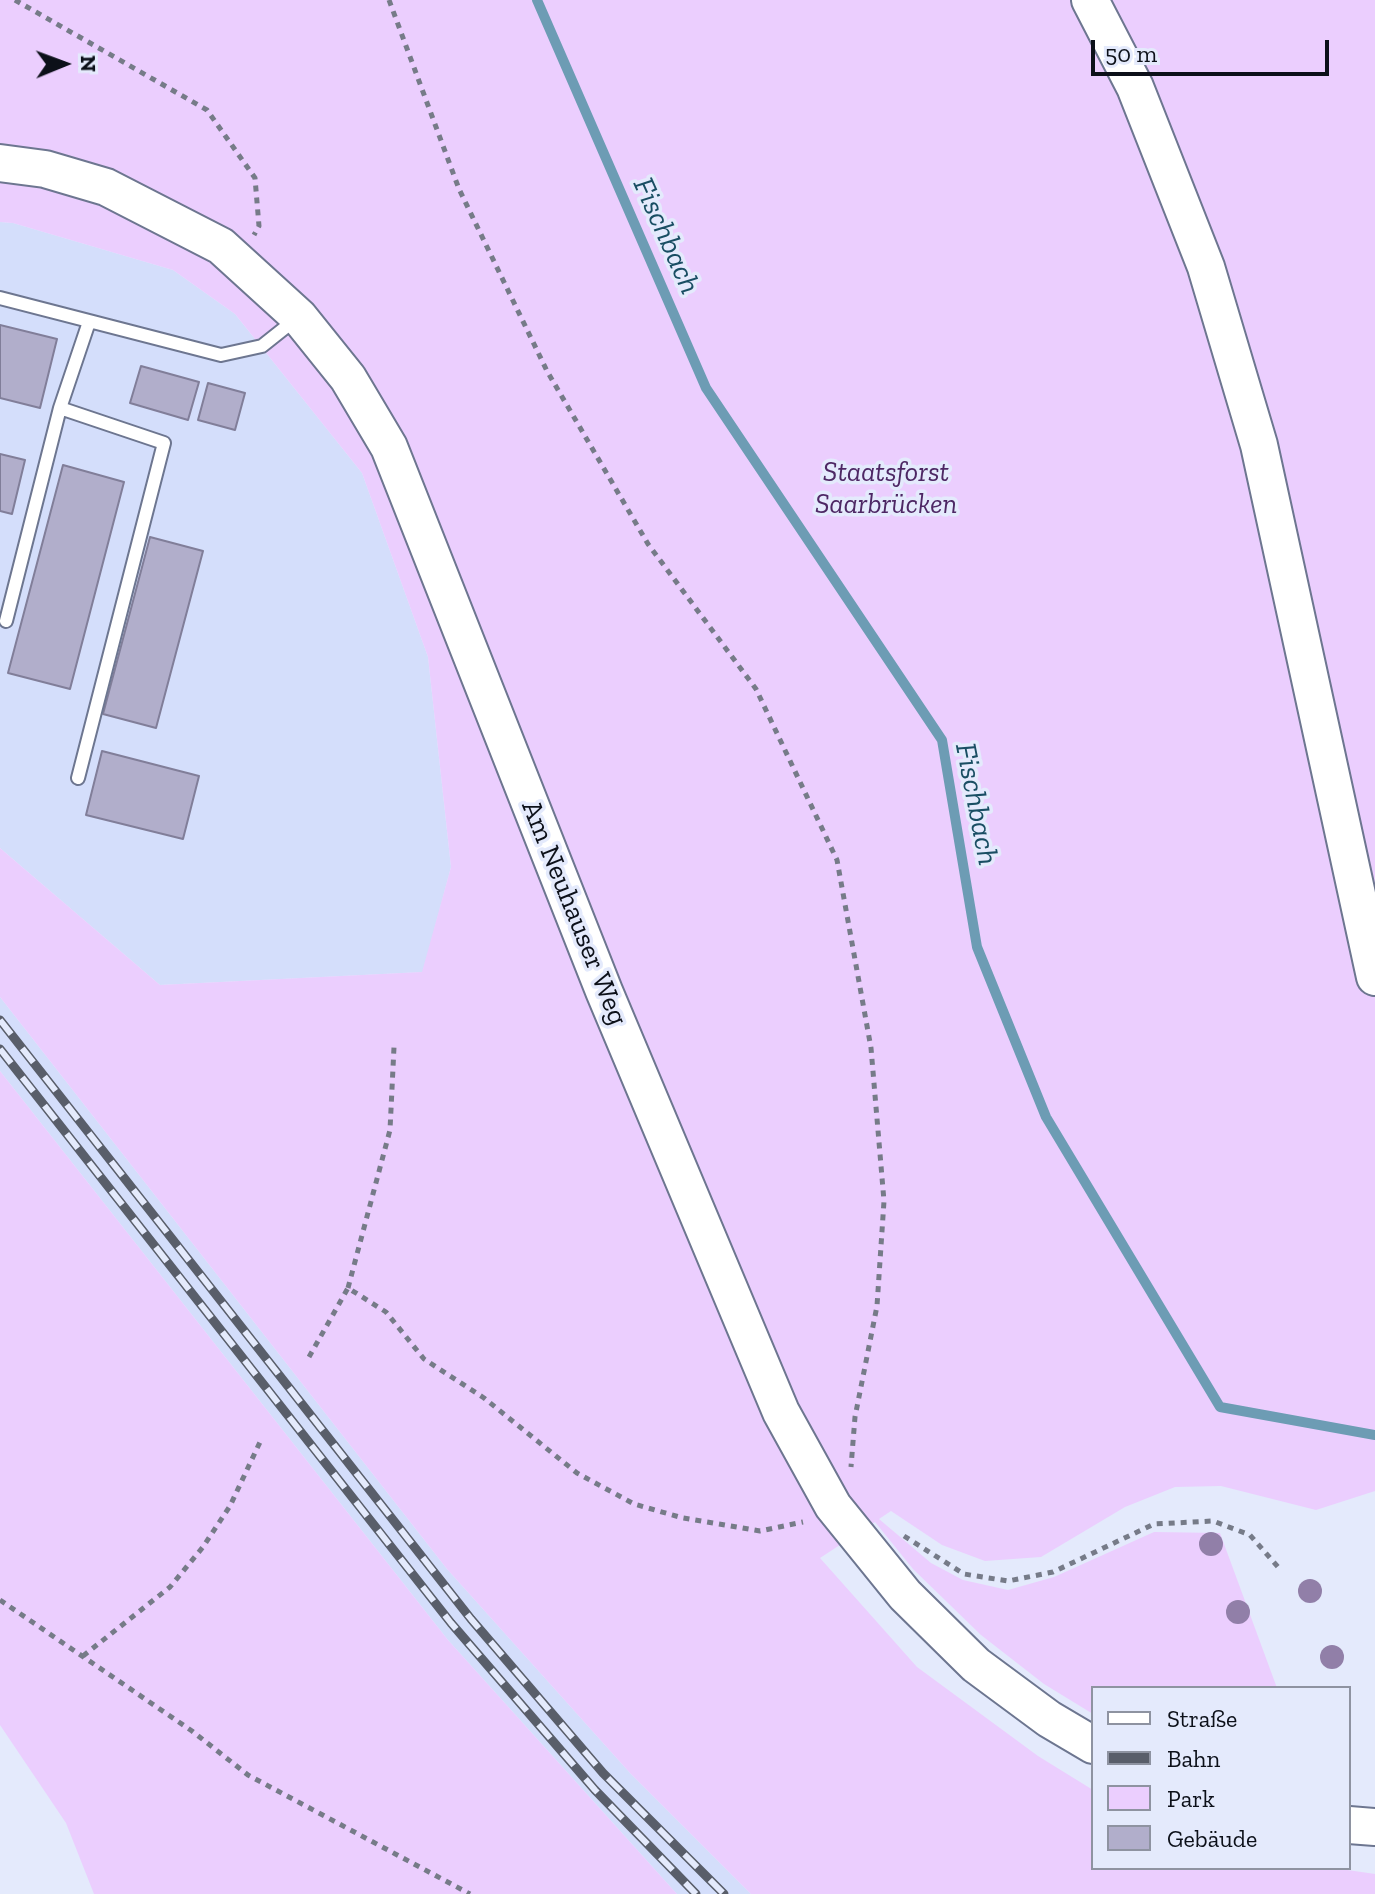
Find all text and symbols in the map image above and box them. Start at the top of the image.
north arrow [24,24,104,104]
scale bar [1095,24,1333,74]
text: 50 m [1105,39,1157,68]
text: N [75,55,102,72]
water label: Fischbach [624,172,708,300]
park label: Staatsforst Saarbrücken [815,456,957,522]
water label: Fischbach [947,740,1005,868]
street label: Am Neuhauser Weg [514,796,634,1030]
legend [1091,1686,1351,1870]
text: Straße [1167,1704,1237,1733]
text: Bahn [1167,1744,1220,1773]
text: Park [1167,1784,1215,1813]
text: Gebäude [1167,1824,1257,1853]

